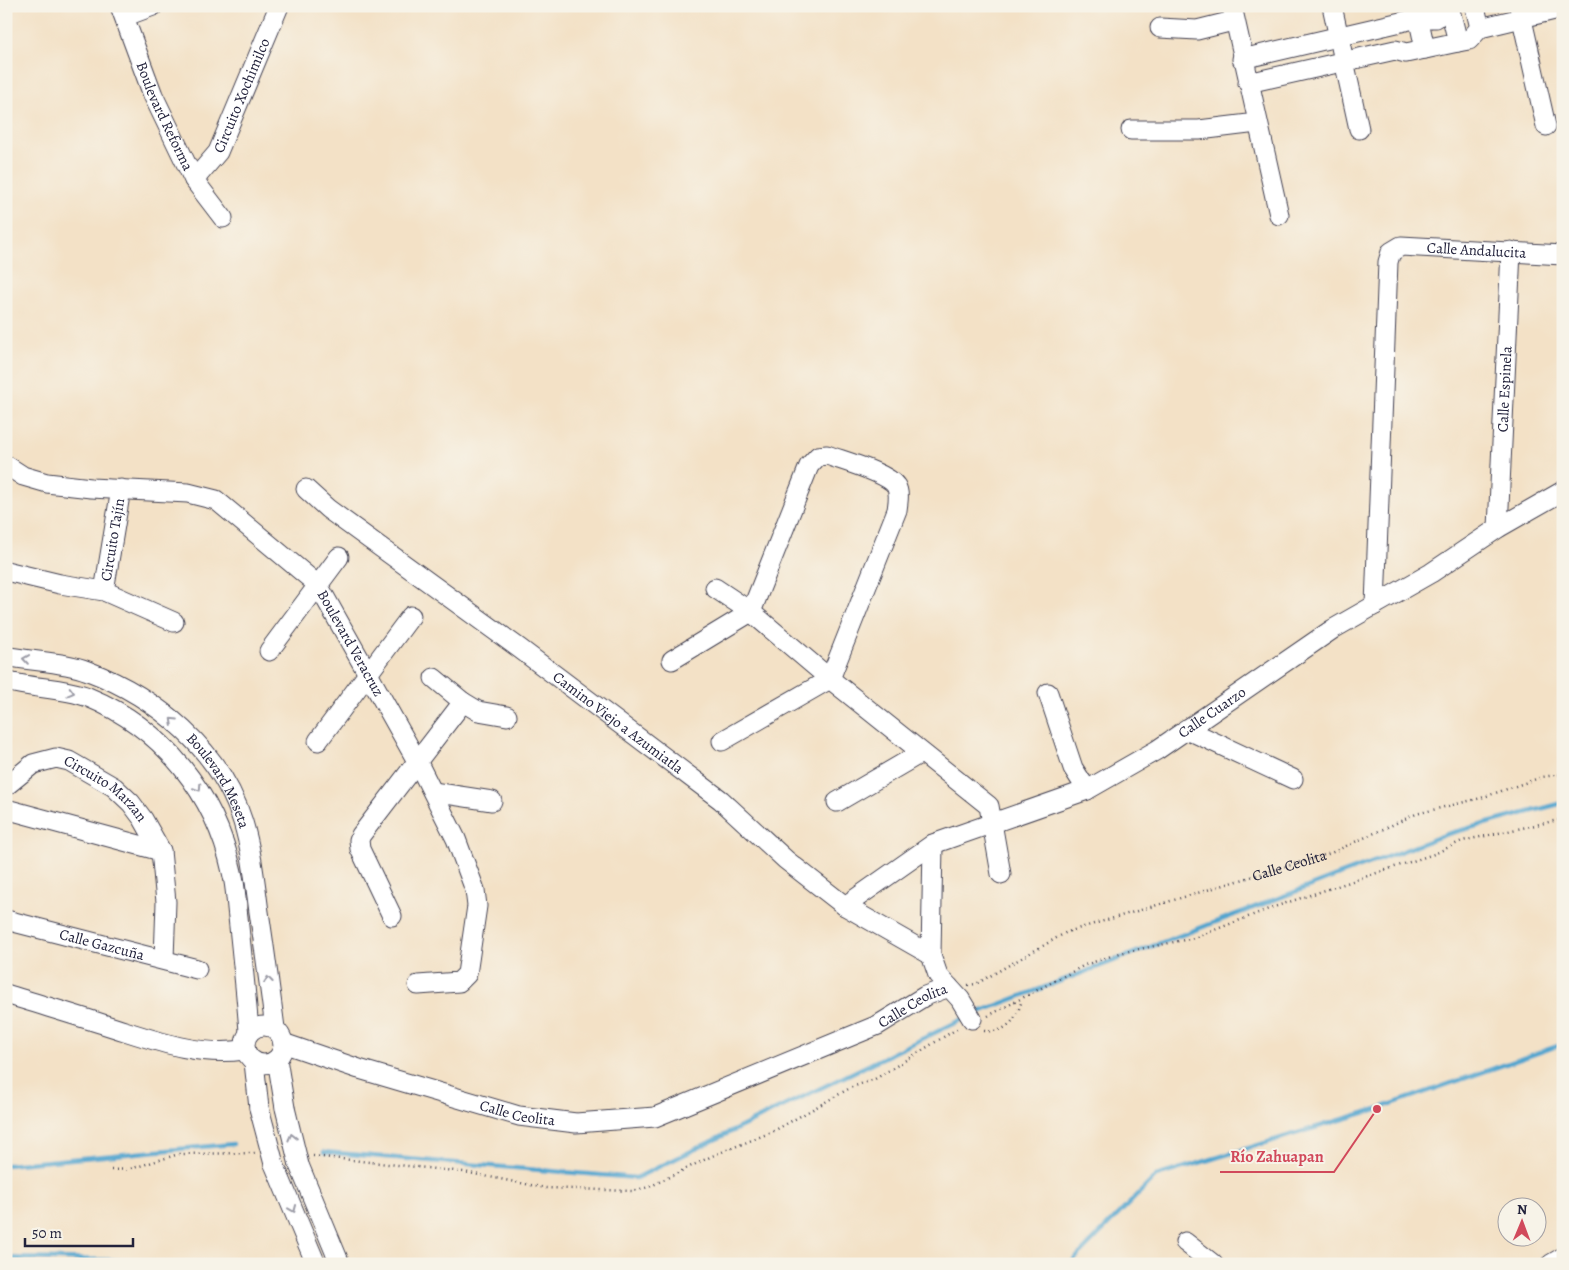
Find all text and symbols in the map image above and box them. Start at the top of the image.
street label: Circuito Xochimilco [209,35,274,156]
street label: Boulevard Reforma [132,59,198,174]
street label: Calle Andalucita [1426,237,1527,263]
street label: Calle Espinela [1493,346,1517,433]
street label: Circuito Tajín [96,497,129,583]
street label: Boulevard Veracruz [313,586,389,700]
one-way arrow [21,654,29,665]
street label: Camino Viejo a Azumiatla [549,667,688,778]
street label: Calle Cuarzo [1174,682,1250,743]
one-way arrow [67,687,75,697]
one-way arrow [169,718,178,727]
street label: Boulevard Meseta [182,729,254,831]
street label: Circuito Marzan [60,750,152,826]
one-way arrow [192,782,201,792]
street label: Calle Ceolita [1250,845,1329,886]
street label: Calle Gazcuña [57,924,147,965]
one-way arrow [264,976,274,984]
street label: Calle Ceolita [874,979,950,1033]
street label: Calle Ceolita [477,1095,556,1130]
one-way arrow [287,1132,298,1141]
callout: Río Zahuapan [1220,1141,1334,1172]
text: Río Zahuapan [1230,1146,1324,1168]
north arrow [1496,1198,1546,1248]
text: N [1517,1200,1527,1219]
one-way arrow [286,1204,297,1213]
scale bar [25,1215,132,1247]
text: 50 m [32,1223,62,1243]

